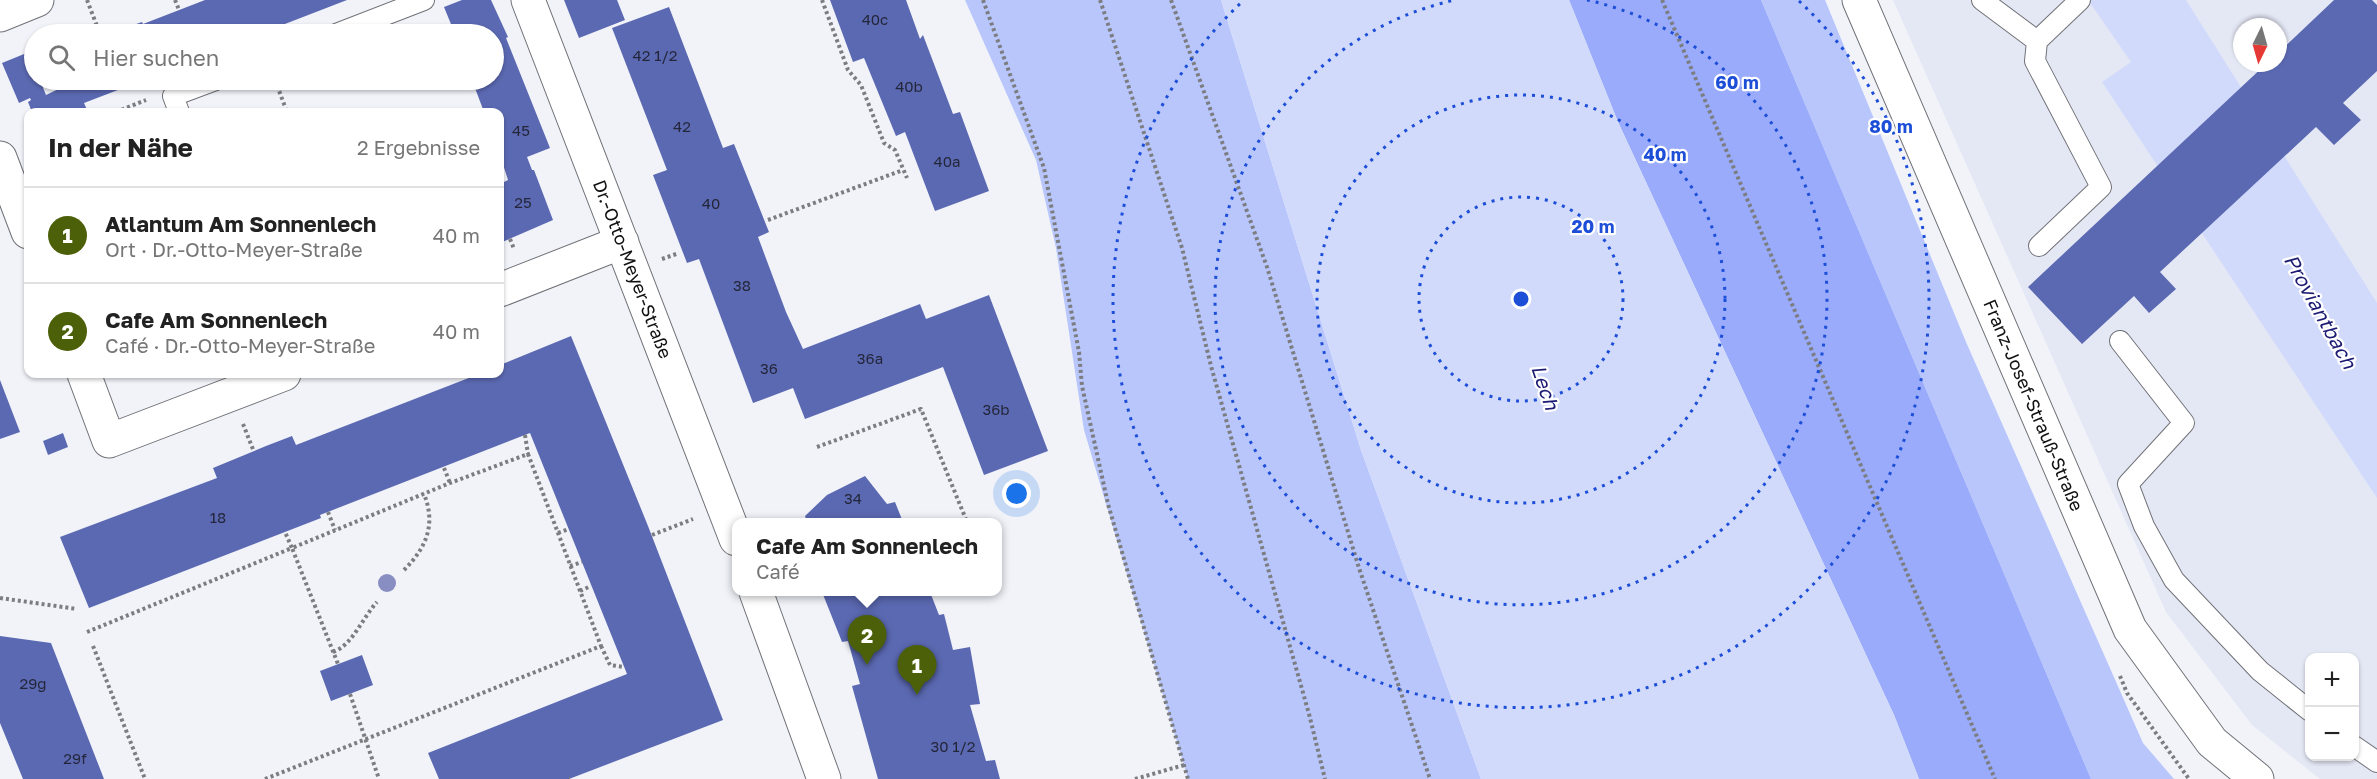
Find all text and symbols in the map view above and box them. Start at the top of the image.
house number: 40c [862,10,888,28]
north arrow [2233,18,2287,72]
search box [24,24,504,90]
icon: search [45,41,78,74]
text: Hier suchen [93,44,219,71]
house number: 42 1/2 [633,46,677,64]
text: 60 m [1715,71,1759,93]
house number: 40b [895,77,923,95]
text: 80 m [1869,115,1913,137]
house number: 42 [673,117,691,135]
house number: 45 [512,121,530,139]
text: In der Nähe [48,132,193,163]
text: 2 Ergebnisse [357,135,480,159]
text: 40 m [1643,143,1687,165]
house number: 40a [934,152,960,170]
street label: Dr.-Otto-Meyer-Straße [589,177,677,361]
house number: 25 [514,193,532,211]
house number: 40 [702,194,720,212]
text: Atlantum Am Sonnenlech [105,210,376,237]
text: 20 m [1572,215,1614,237]
text: 1 [62,223,73,247]
text: 40 m [433,223,480,247]
text: Ort · Dr.-Otto-Meyer-Straße [105,237,363,261]
water label: Proviantbach [2280,250,2363,373]
house number: 38 [733,276,751,294]
centre of rings [1511,289,1531,309]
street label: Franz-Josef-Strauß-Straße [1979,296,2089,514]
text: Cafe Am Sonnenlech [105,306,327,333]
text: 2 [61,319,74,343]
text: 40 m [433,319,480,343]
text: Café · Dr.-Otto-Meyer-Straße [105,333,375,357]
house number: 36a [857,349,883,367]
house number: 36 [760,359,778,377]
water label: Lech [1527,361,1565,413]
house number: 36b [982,400,1010,418]
your location [1002,479,1031,508]
house number: 34 [844,489,862,507]
house number: 18 [210,508,226,526]
popup [732,518,1002,596]
text: Cafe Am Sonnenlech [756,532,978,559]
text: Café [756,559,800,583]
pin: 2 [848,616,886,665]
pin: 1 [898,646,936,695]
map controls [2305,653,2359,761]
button: + [2305,653,2359,707]
house number: 29g [19,674,47,692]
button: − [2305,707,2359,761]
house number: 30 1/2 [930,737,976,755]
house number: 29f [63,749,87,767]

